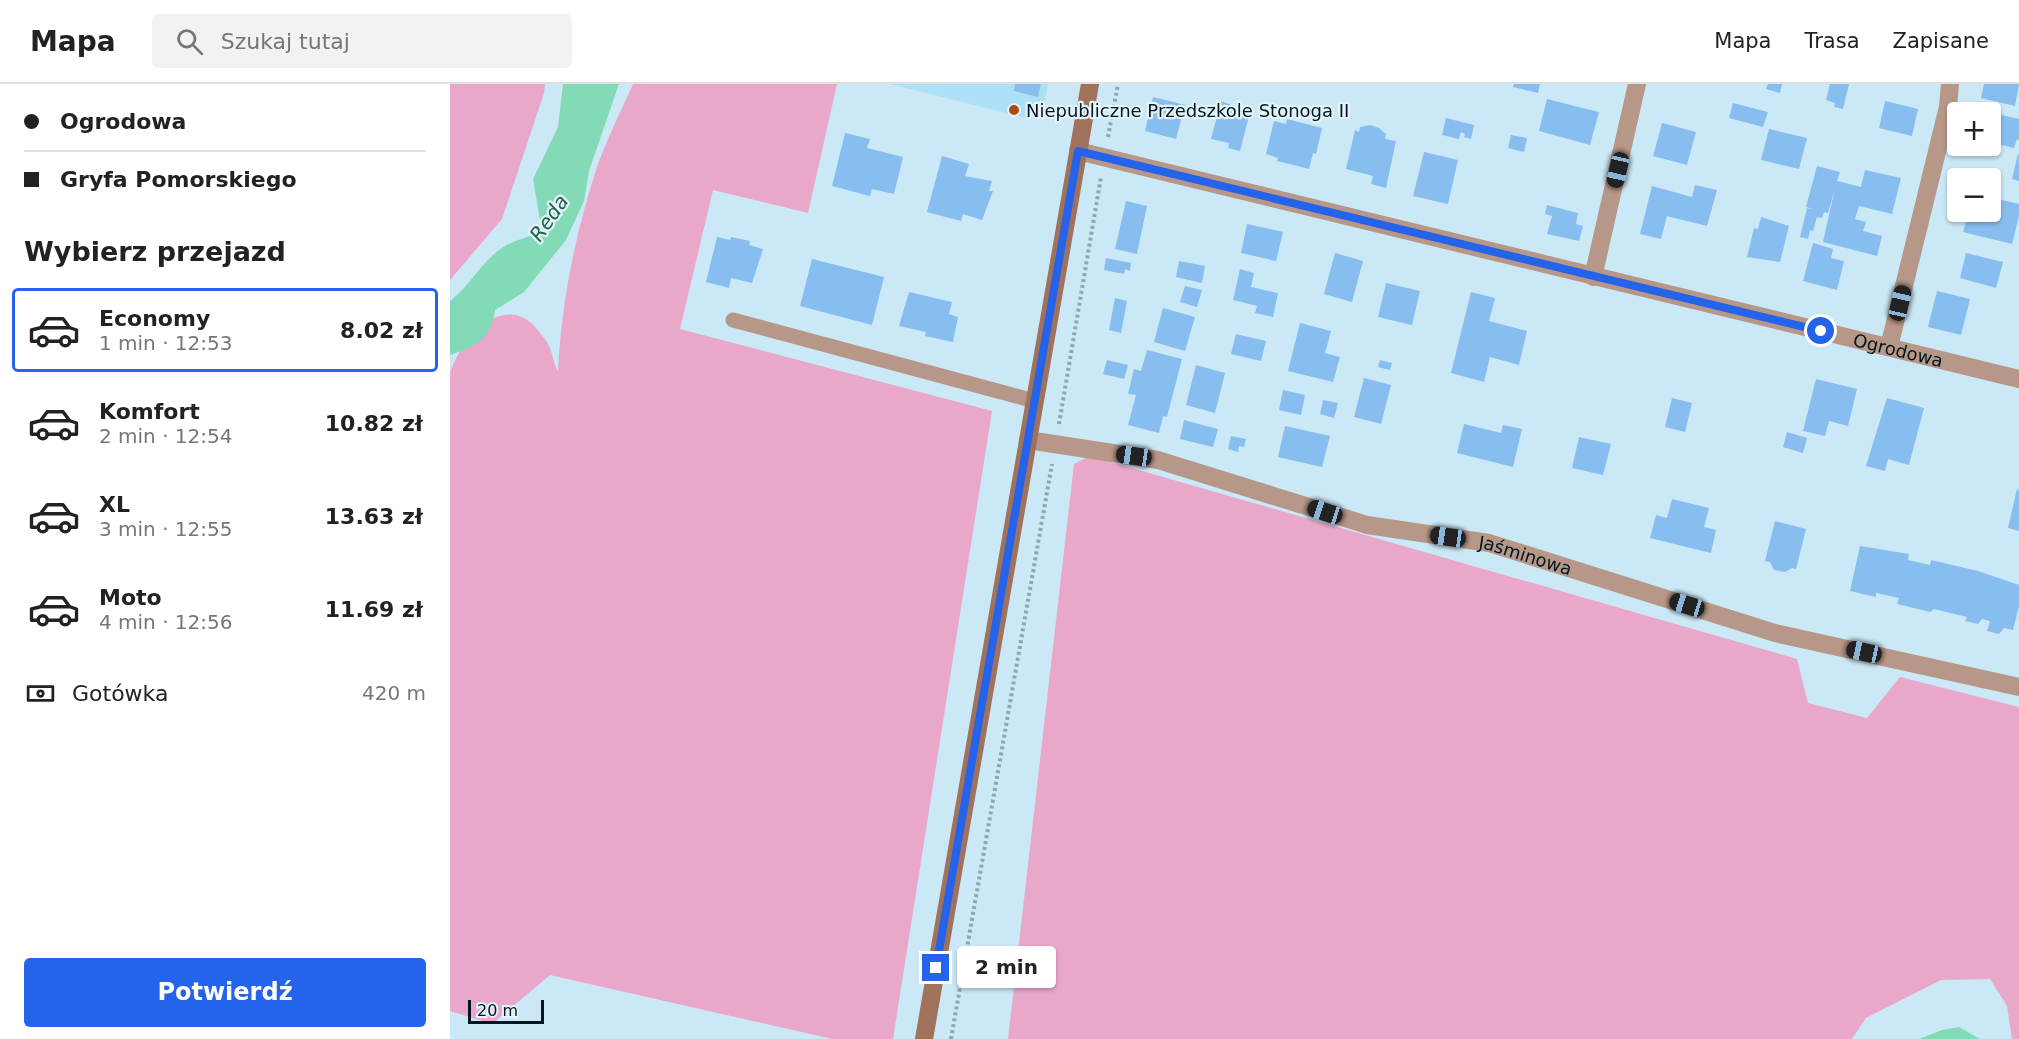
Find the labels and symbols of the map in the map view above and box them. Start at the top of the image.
place label: Niepubliczne Przedszkole Stonoga II [1026,100,1349,121]
marker: Niepubliczne Przedszkole Stonoga II [1007,103,1021,117]
car [1605,150,1631,190]
water label: Reda [524,190,574,246]
car [1887,283,1913,323]
route start [1807,317,1834,344]
street label: Ogrodowa [1851,329,1945,371]
car [1115,445,1153,467]
car [1305,498,1345,526]
car [1429,526,1467,548]
street label: Jaśminowa [1477,531,1575,579]
car [1667,591,1707,619]
car [1845,639,1883,665]
callout: 2 min [957,947,1056,989]
route end [922,954,949,981]
scale bar [468,997,544,1024]

